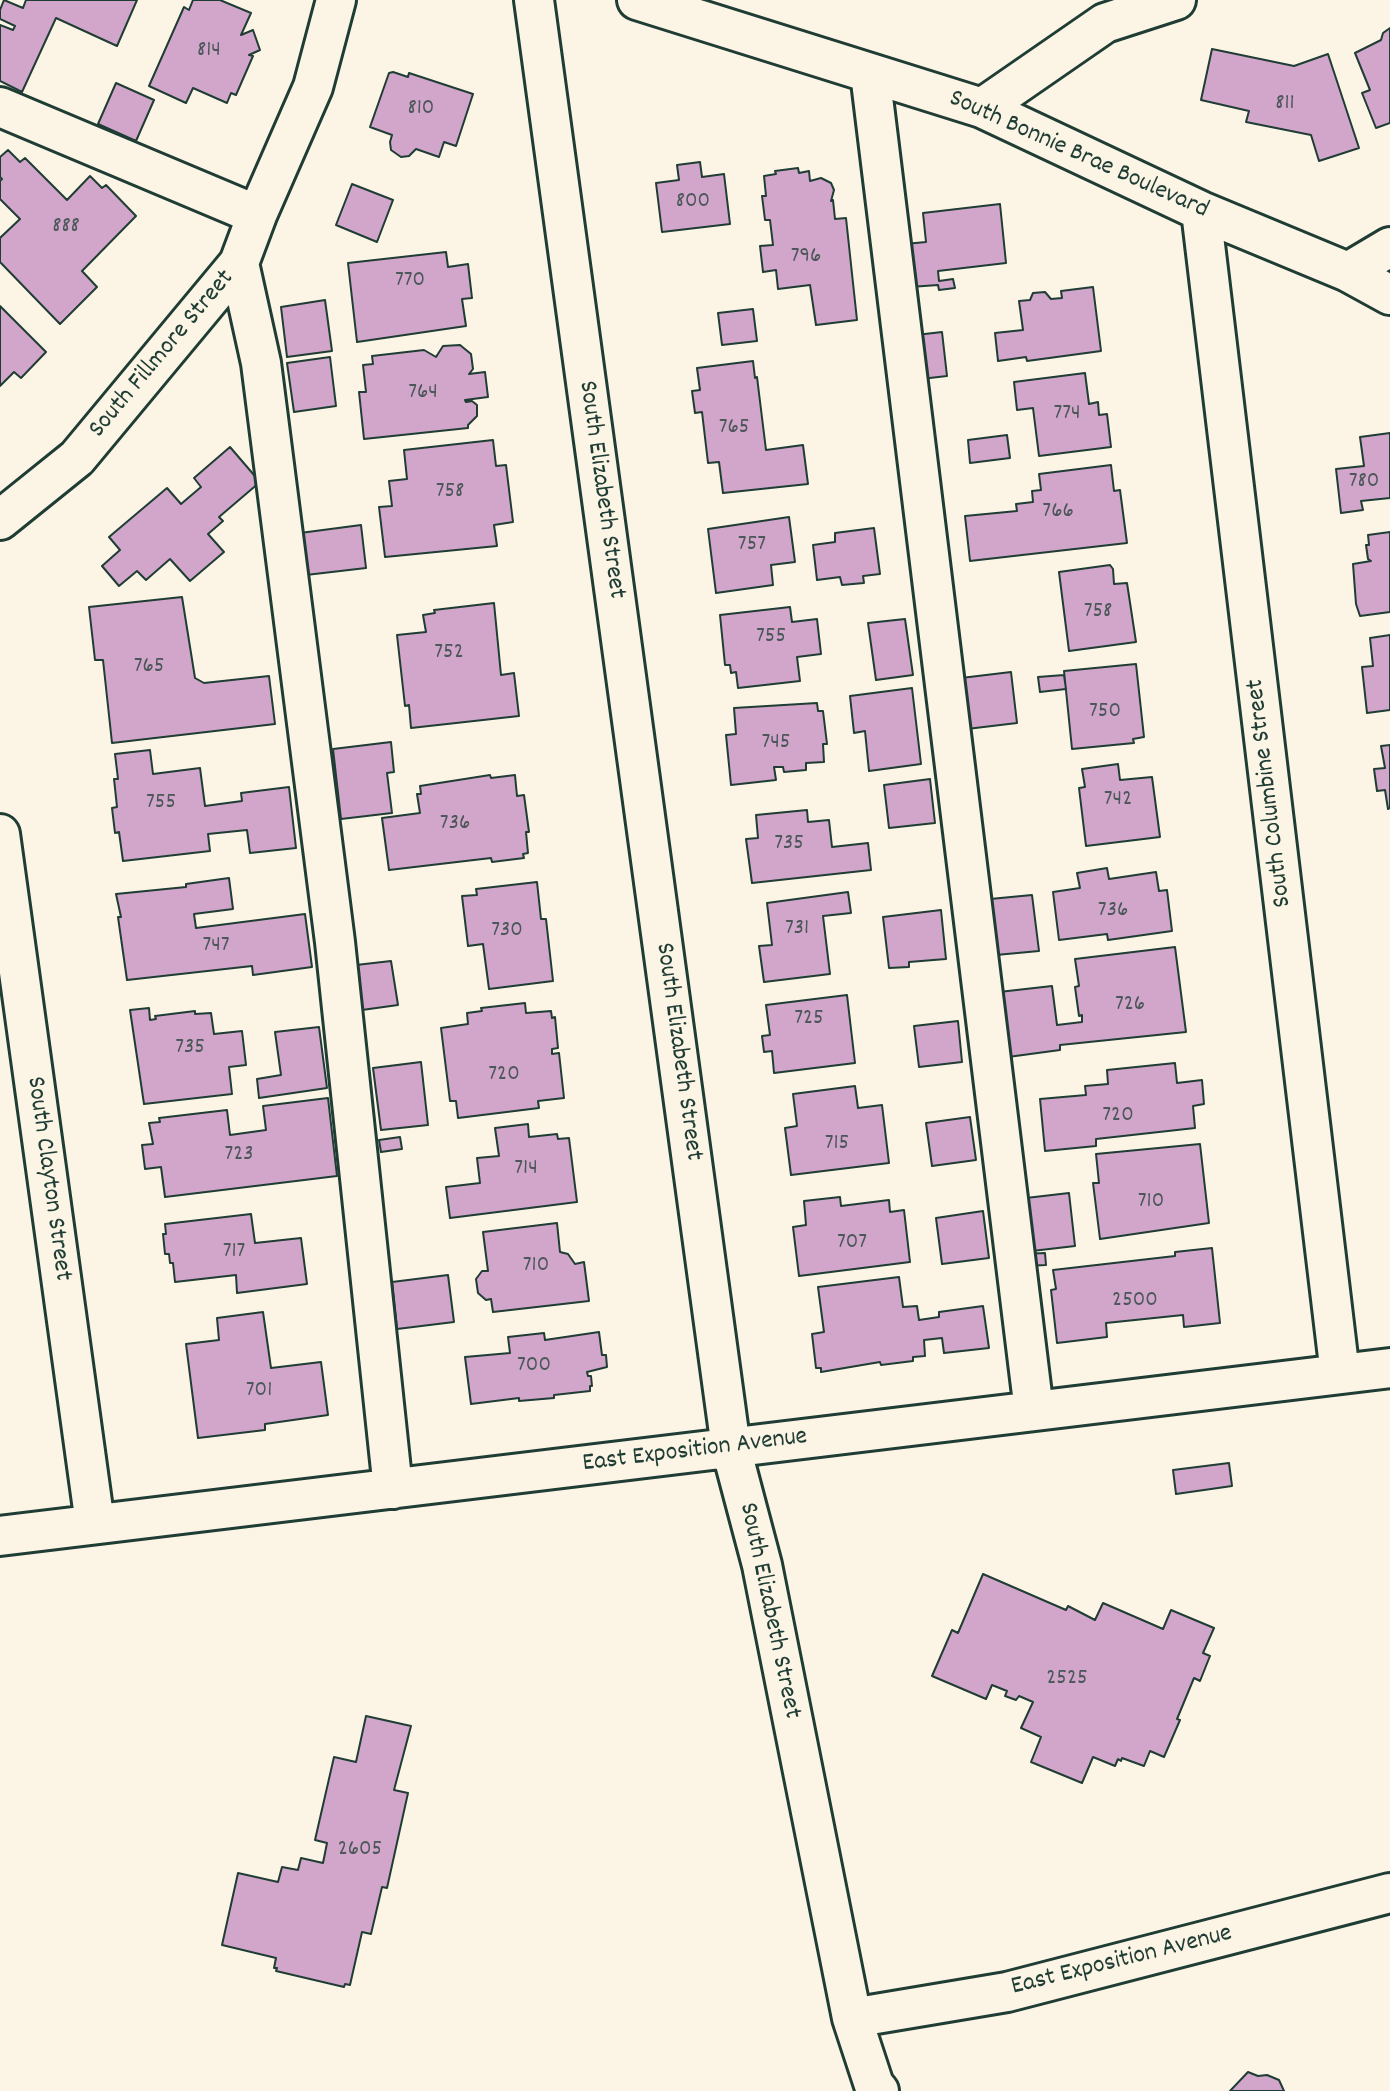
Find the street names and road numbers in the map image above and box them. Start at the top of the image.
street label: South Bonnie Brae Boulevard [943,85,1213,227]
street label: South Fillmore Street [84,265,242,445]
street label: South Elizabeth Street [569,379,631,601]
street label: South Columbine Street [1242,677,1300,909]
street label: South Elizabeth Street [646,941,708,1163]
street label: South Clayton Street [17,1075,77,1283]
street label: East Exposition Avenue [581,1423,809,1481]
street label: South Elizabeth Street [730,1500,806,1722]
street label: East Exposition Avenue [1008,1919,1236,2005]

